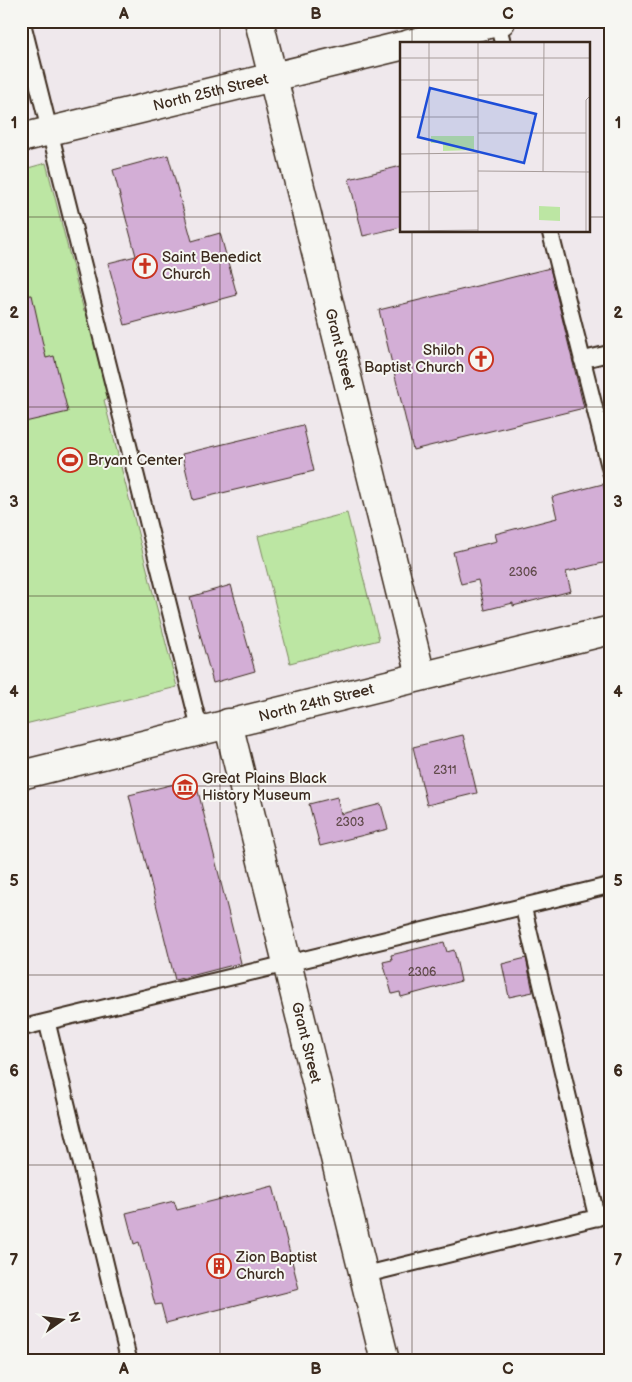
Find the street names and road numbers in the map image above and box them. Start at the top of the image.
street label: North 25th Street [151,69,270,115]
street label: Grant Street [321,307,359,392]
street label: North 24th Street [257,679,376,726]
street label: Grant Street [287,1000,326,1085]

